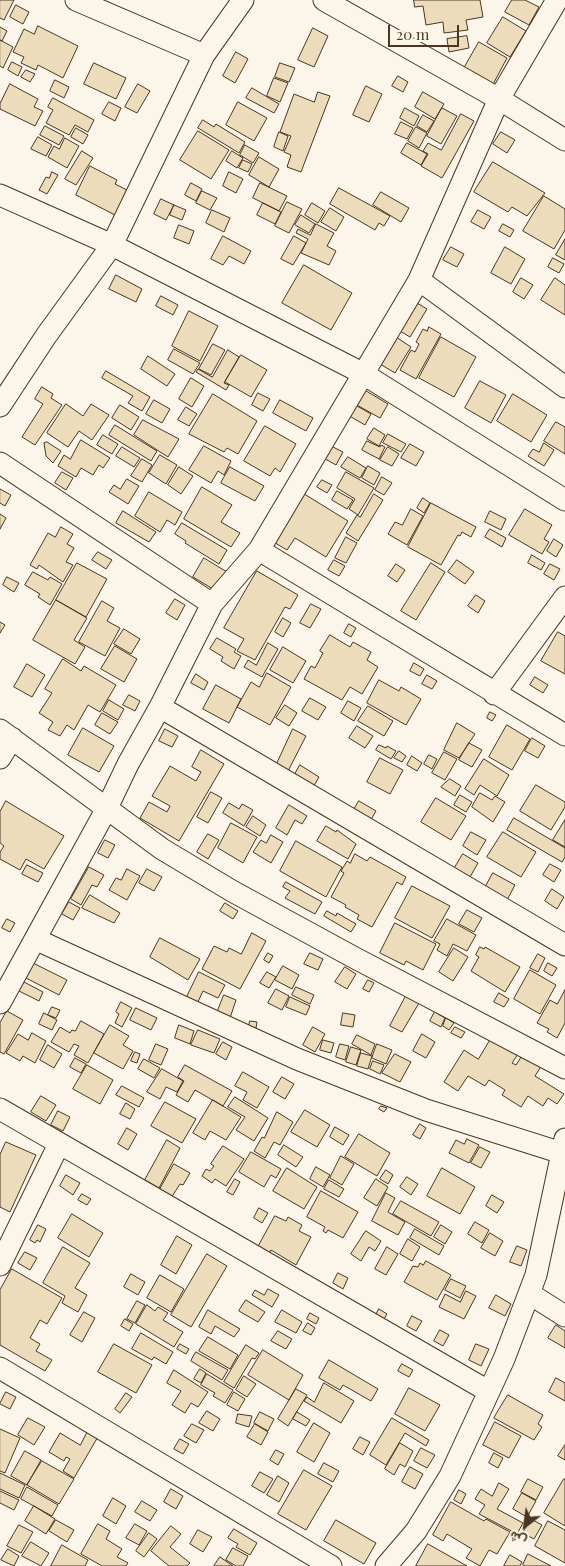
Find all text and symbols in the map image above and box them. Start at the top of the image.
scale bar [390,15,461,47]
text: 20 m [396,24,429,44]
north arrow [500,1501,550,1551]
text: ش [505,1527,529,1552]

